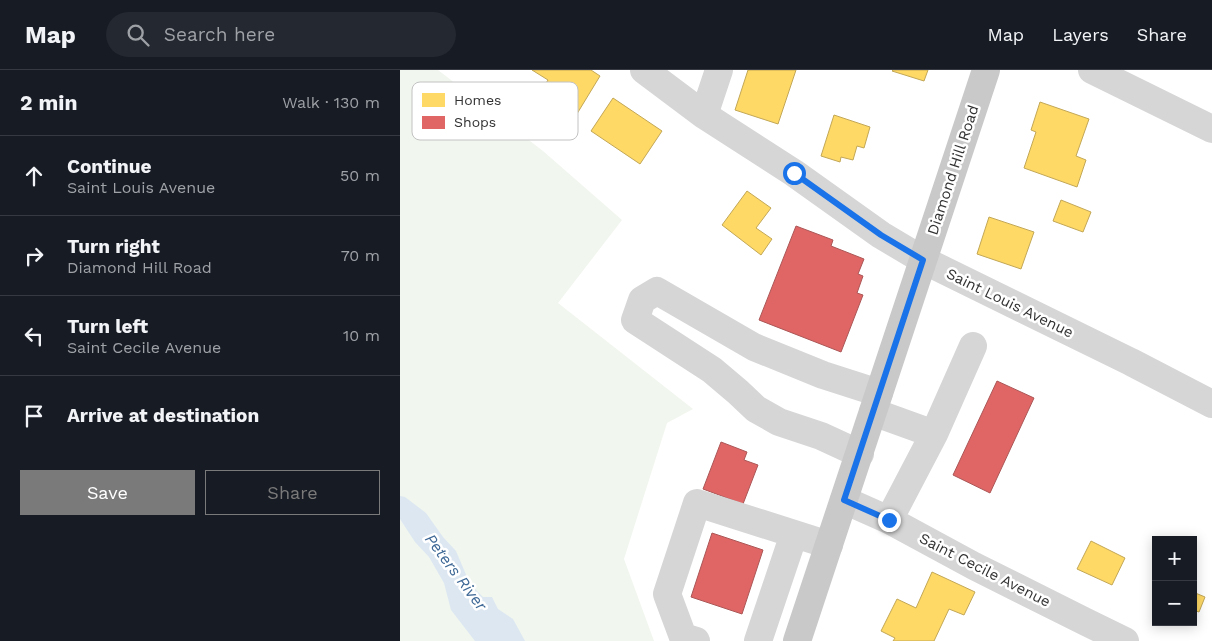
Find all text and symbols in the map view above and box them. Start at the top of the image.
search box [106,12,456,57]
text: Map [25,21,76,49]
icon: search [124,21,152,49]
text: Search here [164,23,275,46]
text: Map [987,24,1024,45]
text: Layers [1052,24,1109,45]
text: Share [1137,24,1187,45]
legend [412,82,578,140]
text: 2 min [20,90,77,115]
text: Homes [454,92,501,108]
text: Walk · 130 m [282,93,380,112]
street label: Diamond Hill Road [923,103,983,237]
text: Shops [454,114,496,130]
text: Continue [67,155,151,178]
icon: ahead [20,162,48,190]
route start [783,162,806,185]
text: 50 m [340,166,380,185]
text: Saint Louis Avenue [67,178,215,197]
text: Turn right [67,235,160,258]
icon: right [20,242,48,270]
text: 70 m [341,246,380,265]
text: Diamond Hill Road [67,258,212,277]
street label: Saint Louis Avenue [944,264,1076,342]
text: Turn left [67,315,148,338]
icon: left [20,322,48,350]
text: 10 m [343,326,380,345]
text: Saint Cecile Avenue [67,338,221,357]
icon: arrive [20,402,48,430]
text: Arrive at destination [67,404,259,427]
button: Save [20,470,195,515]
button: Share [205,470,380,515]
route end [878,509,901,532]
street label: Saint Cecile Avenue [916,529,1054,611]
water label: Peters River [421,530,492,615]
map controls [1152,536,1197,626]
button: + [1152,536,1197,581]
button: − [1152,581,1197,626]

